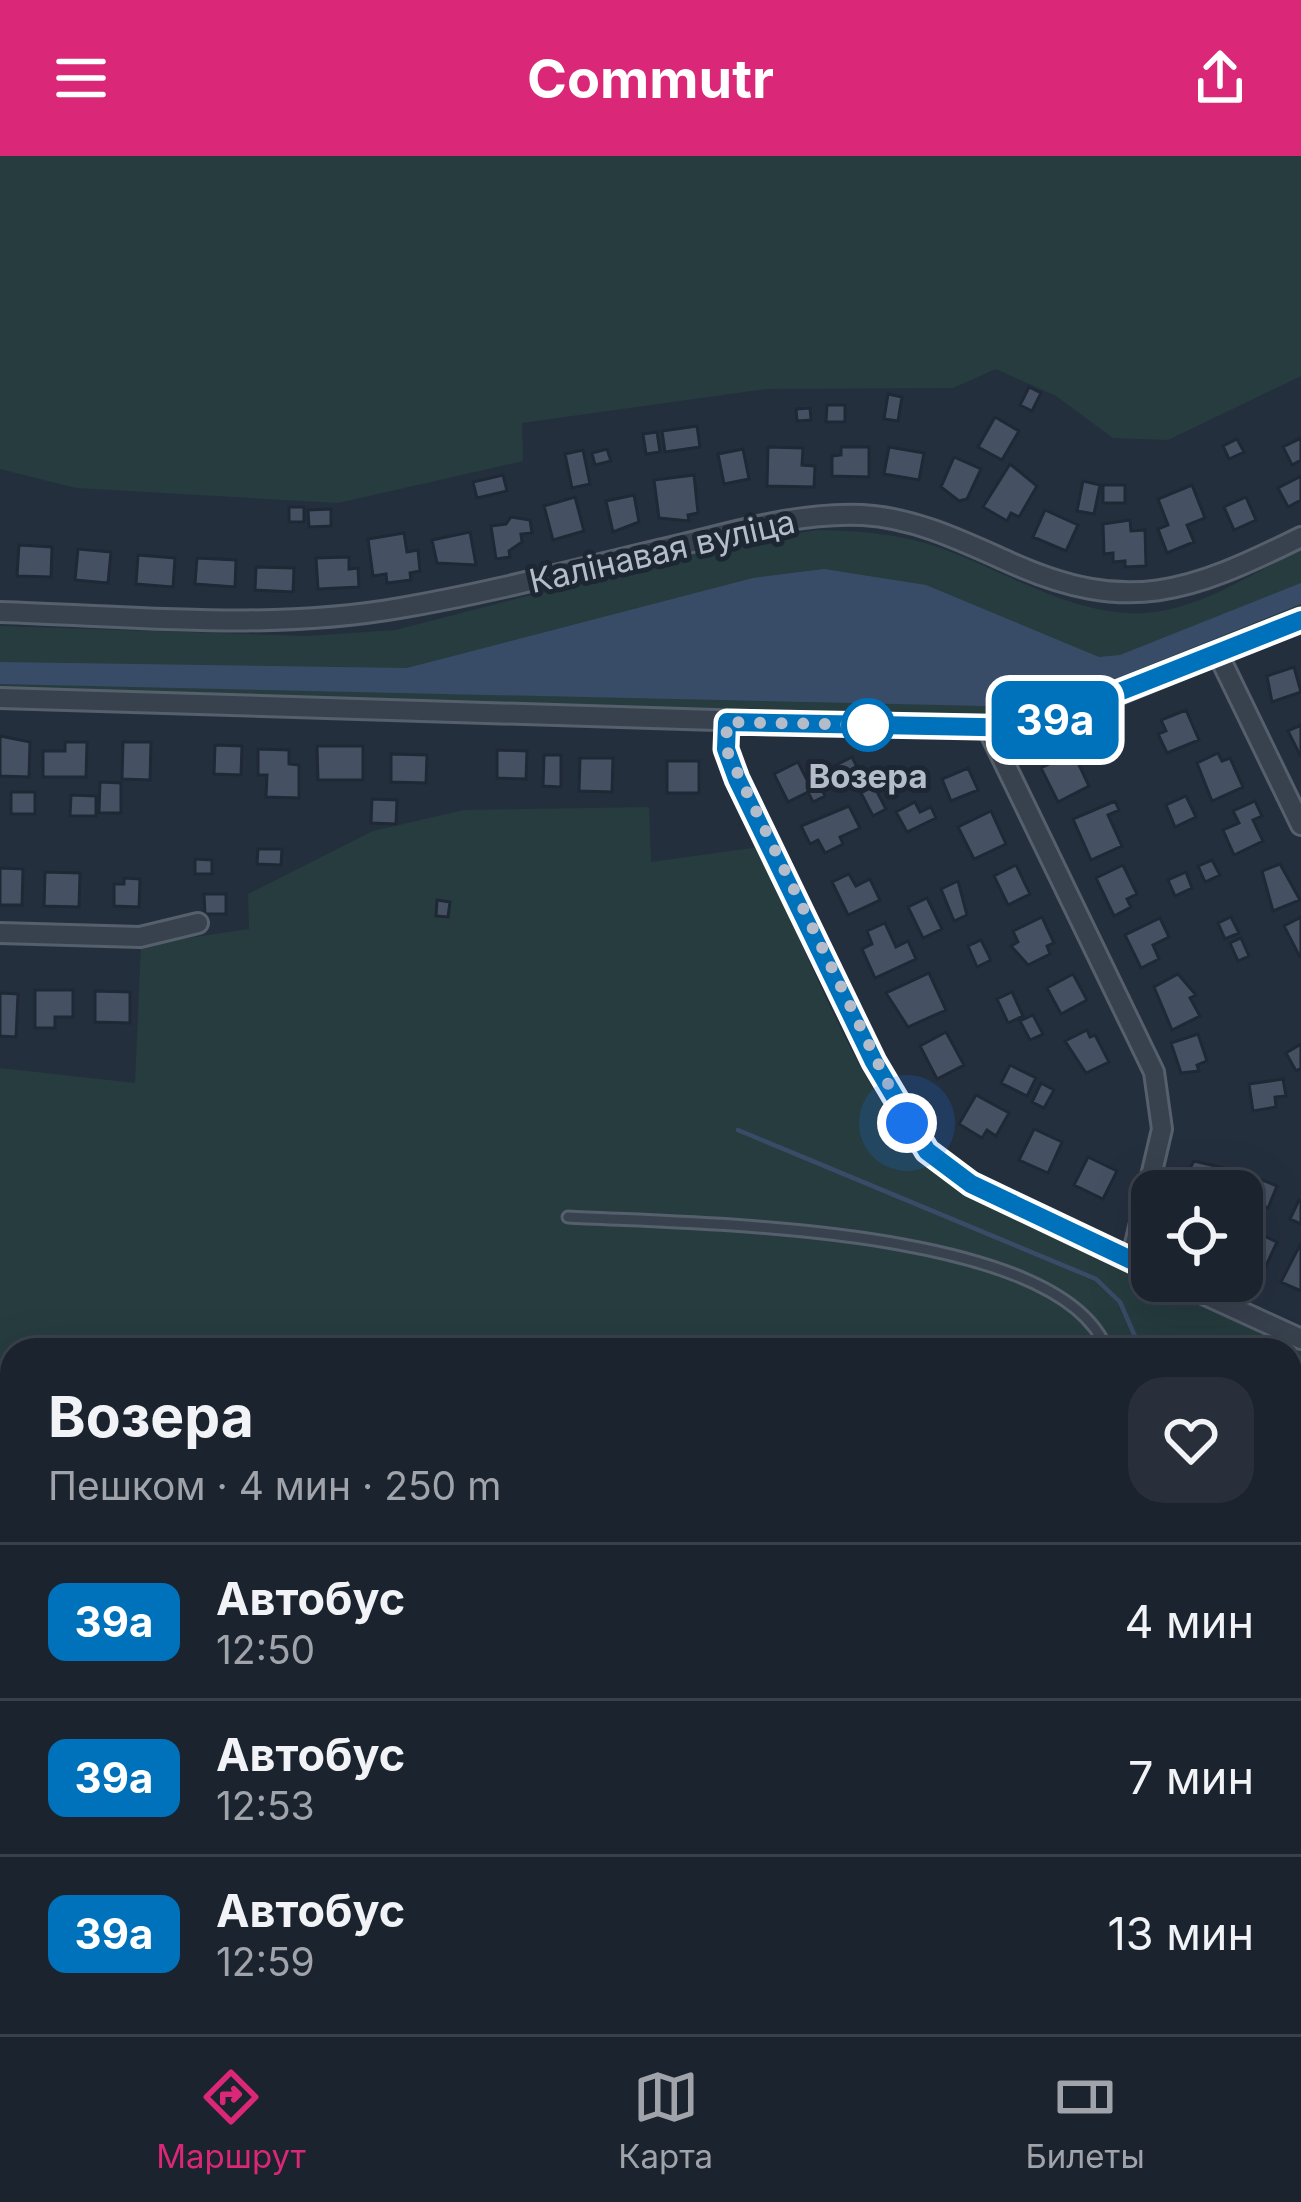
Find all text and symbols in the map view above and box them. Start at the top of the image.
icon: menu [48,45,114,111]
icon: share [1187,45,1253,111]
text: Commutr [527,46,774,111]
street label: Калінавая вуліца [525,501,799,601]
line badge: 39а [986,681,1124,759]
text: 39а [1016,694,1094,745]
marker: Возера [843,700,893,750]
place label: Возера [808,756,928,796]
your location [877,1093,937,1153]
map controls [1131,1170,1263,1302]
button: locate [1131,1170,1263,1302]
button: heart [1128,1377,1254,1503]
text: Возера [48,1382,254,1451]
text: Пешком · 4 мин · 250 m [48,1462,501,1509]
text: Автобус [216,1571,405,1626]
text: 4 мин [1124,1594,1254,1649]
text: 39а [75,1596,153,1647]
text: 12:50 [216,1626,315,1673]
text: Автобус [216,1727,405,1782]
text: 7 мин [1128,1750,1254,1805]
text: 39а [75,1752,153,1803]
text: 12:53 [216,1782,315,1829]
text: Автобус [216,1883,405,1938]
text: 13 мин [1107,1906,1254,1961]
text: 39а [75,1908,153,1959]
text: 12:59 [216,1938,315,1985]
tab: Маршрут [156,2064,306,2176]
tab: Карта [618,2064,713,2176]
tab: Билеты [1026,2064,1145,2176]

